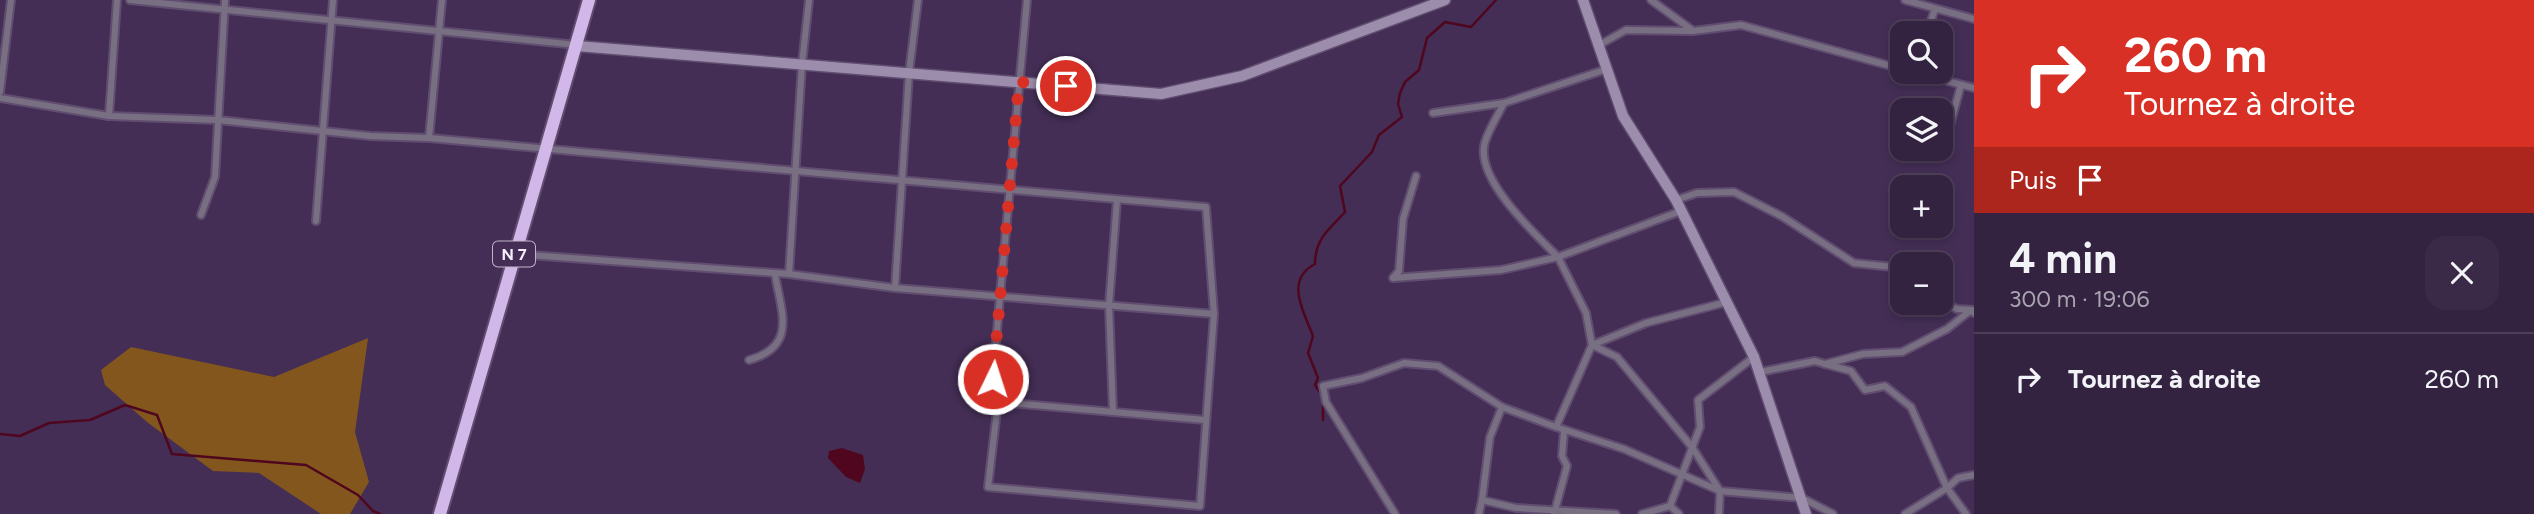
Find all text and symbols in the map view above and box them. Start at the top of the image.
map controls [1890,21,1953,315]
button: search [1890,21,1953,84]
text: 260 m [2124,25,2267,84]
icon: right [2009,28,2100,119]
pin [1036,56,1096,116]
icon: arrive [1047,67,1085,105]
text: Tournez à droite [2124,85,2355,123]
button: layers [1890,98,1953,161]
icon: arrive [2071,161,2109,199]
text: Puis [2009,164,2057,196]
button: + [1890,175,1953,238]
text: 4 min [2009,233,2117,284]
button: close [2425,236,2499,310]
road number: N 7 [493,242,535,266]
button: − [1890,252,1953,315]
text: 300 m · 19:06 [2009,285,2150,313]
position arrow [956,342,1030,416]
icon: right [2009,360,2047,398]
text: Tournez à droite [2068,363,2261,395]
text: 260 m [2425,363,2499,395]

